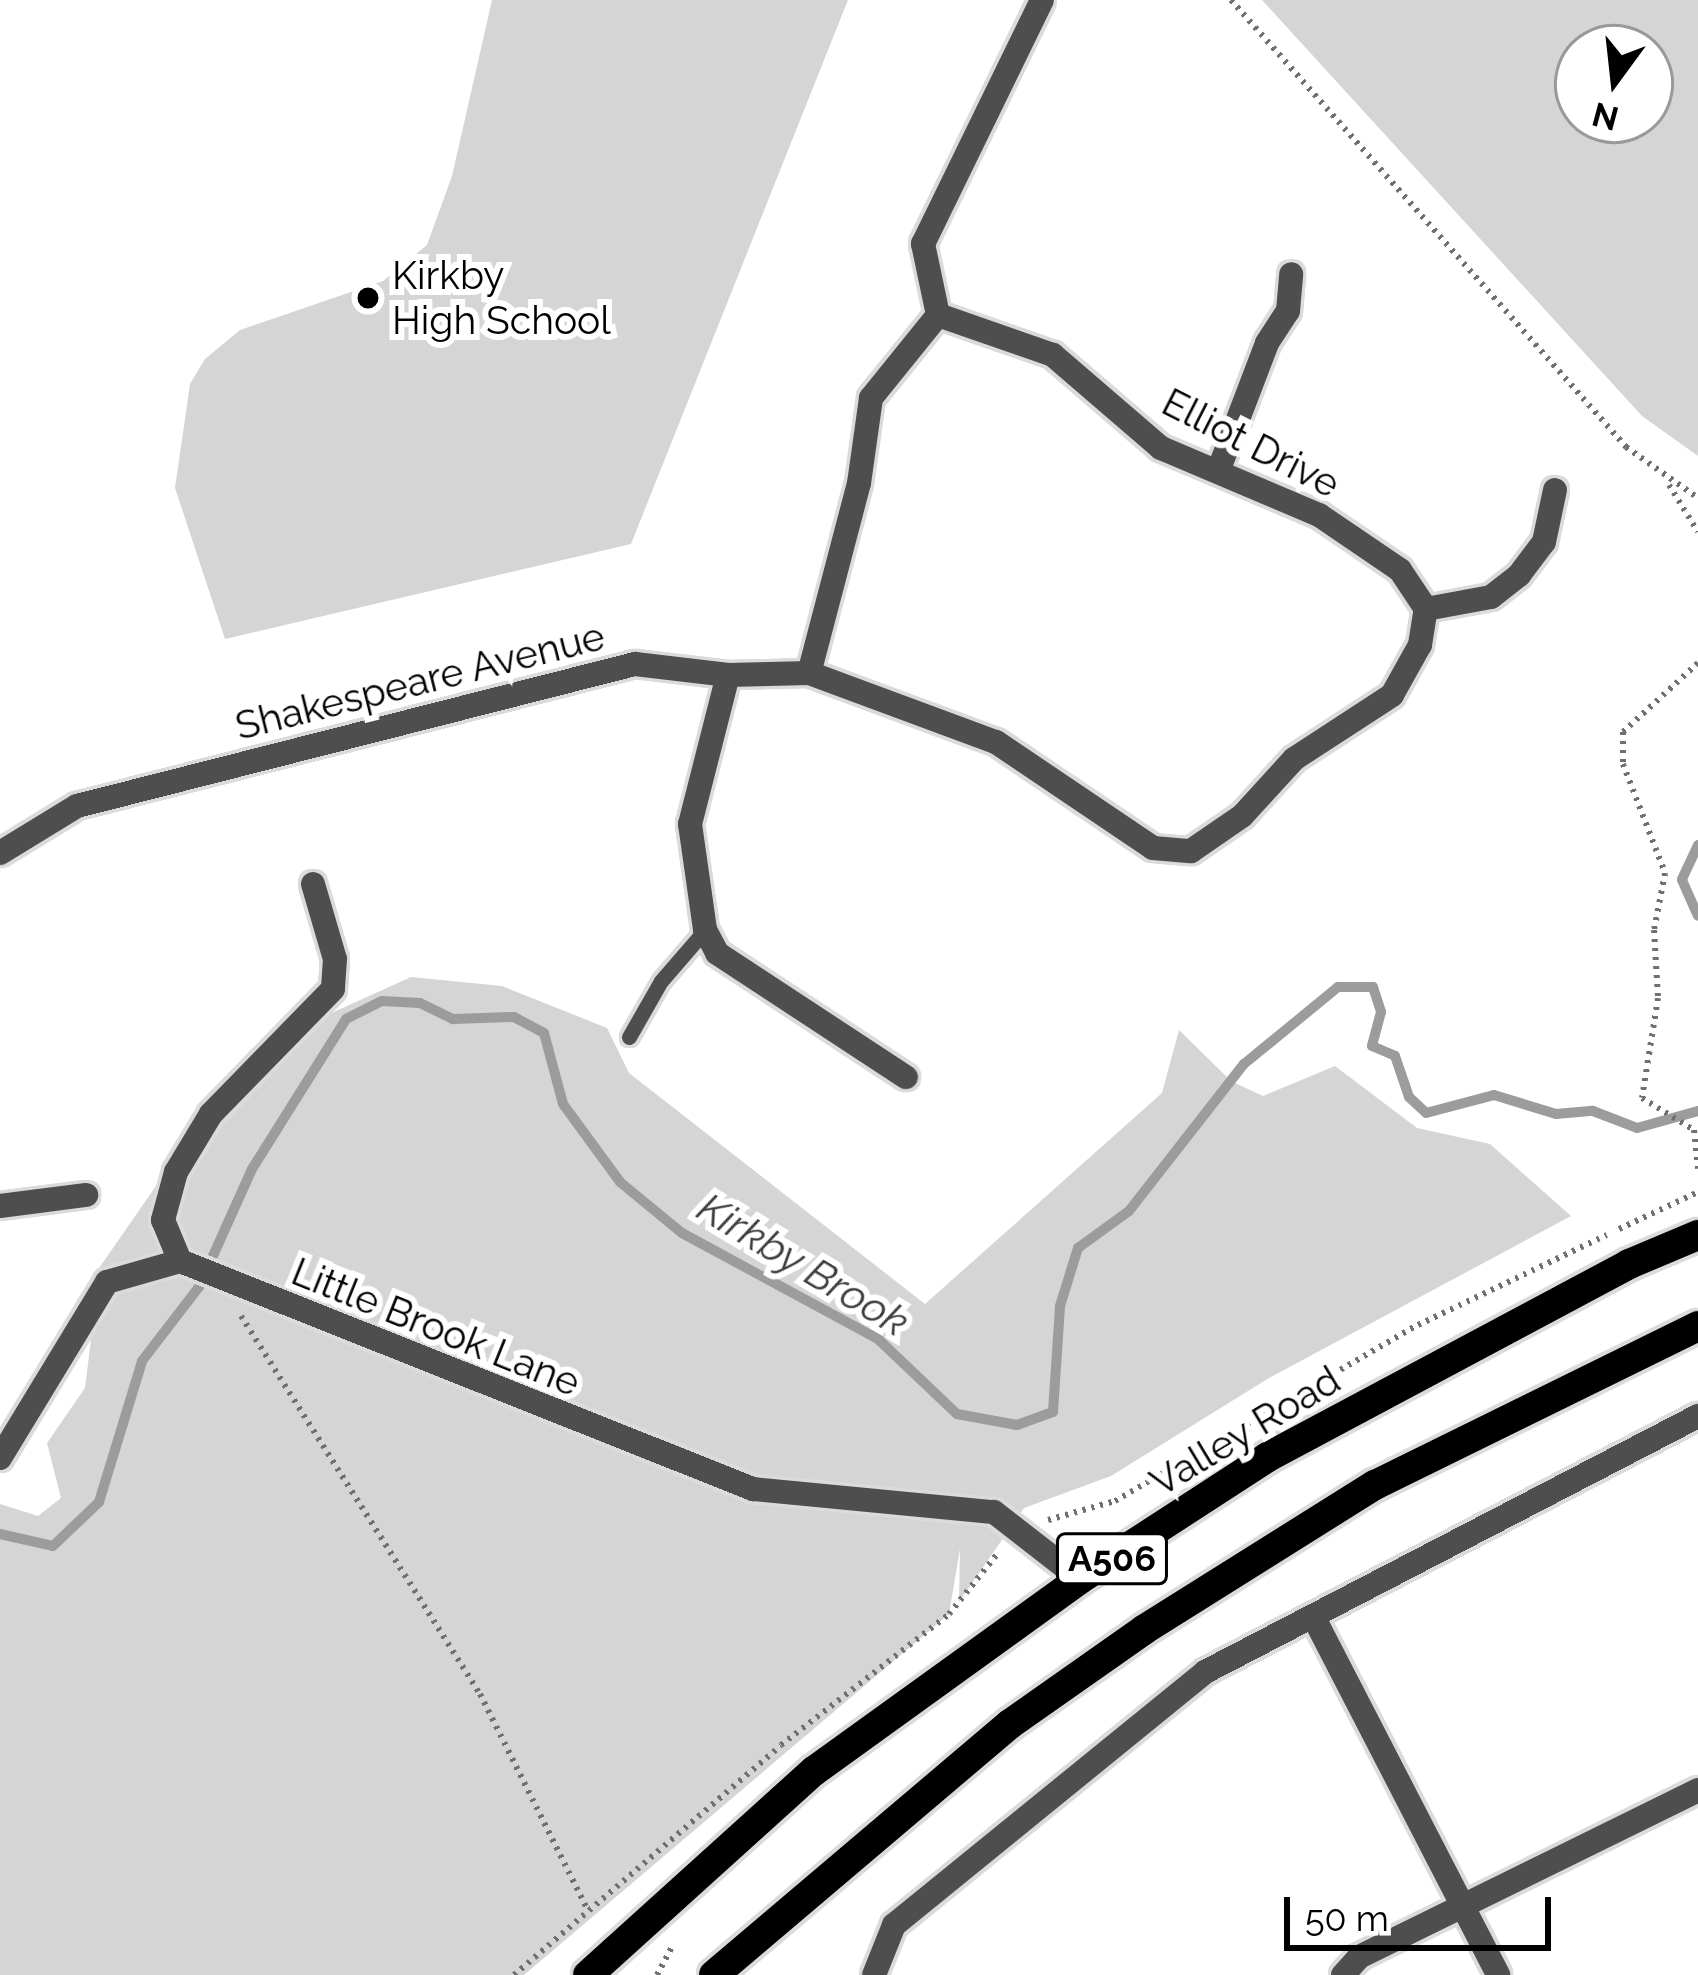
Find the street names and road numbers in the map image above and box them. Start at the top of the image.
street label: Elliot Drive [1155,378,1347,508]
street label: Shakespeare Avenue [230,612,610,750]
street label: Little Brook Lane [285,1248,587,1406]
street label: Valley Road [1141,1356,1349,1506]
road number: A506 [1055,1529,1169,1589]

